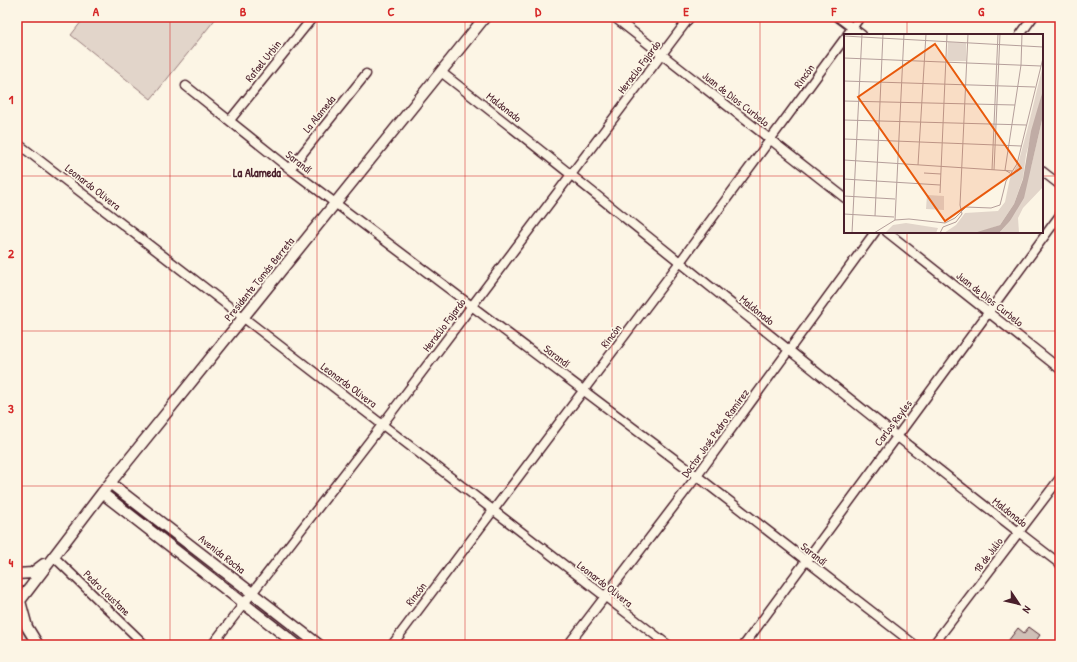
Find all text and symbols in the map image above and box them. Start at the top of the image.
text: A [93,2,100,20]
text: B [240,2,247,20]
text: C [387,2,395,20]
text: D [535,2,542,20]
text: E [683,2,689,20]
text: F [831,2,838,20]
text: G [978,2,985,20]
inset map [844,34,1043,233]
street label: Rafael Urbin [242,37,284,85]
street label: Heraclio Fajardo [614,37,664,96]
street label: Rincón [791,61,817,91]
street label: Juan de Dios Curbelo [700,68,773,130]
street label: Maldonado [484,89,525,125]
text: 1 [9,90,14,108]
street label: La Alameda [300,92,339,136]
street label: Sarandí [283,147,315,177]
street label: Leonardo Olivera [62,161,124,213]
district label: La Alameda [233,164,281,181]
street label: Presidente Tomás Berreta [221,234,298,324]
text: 2 [8,244,15,262]
street label: Juan de Dios Curbelo [954,268,1027,330]
street label: Maldonado [737,292,778,329]
street label: Heraclio Fajardo [419,295,469,354]
street label: Rincón [598,321,624,351]
street label: Sarandí [541,341,573,371]
street label: Leonardo Olivera [318,359,380,411]
street label: Doctor José Pedro Ramírez [678,386,752,480]
street label: Carlos Reyles [871,397,915,449]
text: 3 [8,399,14,417]
street label: Maldonado [990,494,1031,530]
street label: Avenida Rocha [196,531,249,577]
street label: 18 de Julio [970,534,1006,575]
street label: Sarandí [798,539,830,569]
text: 4 [9,553,14,571]
street label: Leonardo Olivera [574,558,636,610]
street label: Pedro Loustane [81,567,134,619]
street label: Rincón [403,579,429,609]
north arrow [999,584,1039,624]
text: N [1020,603,1035,616]

